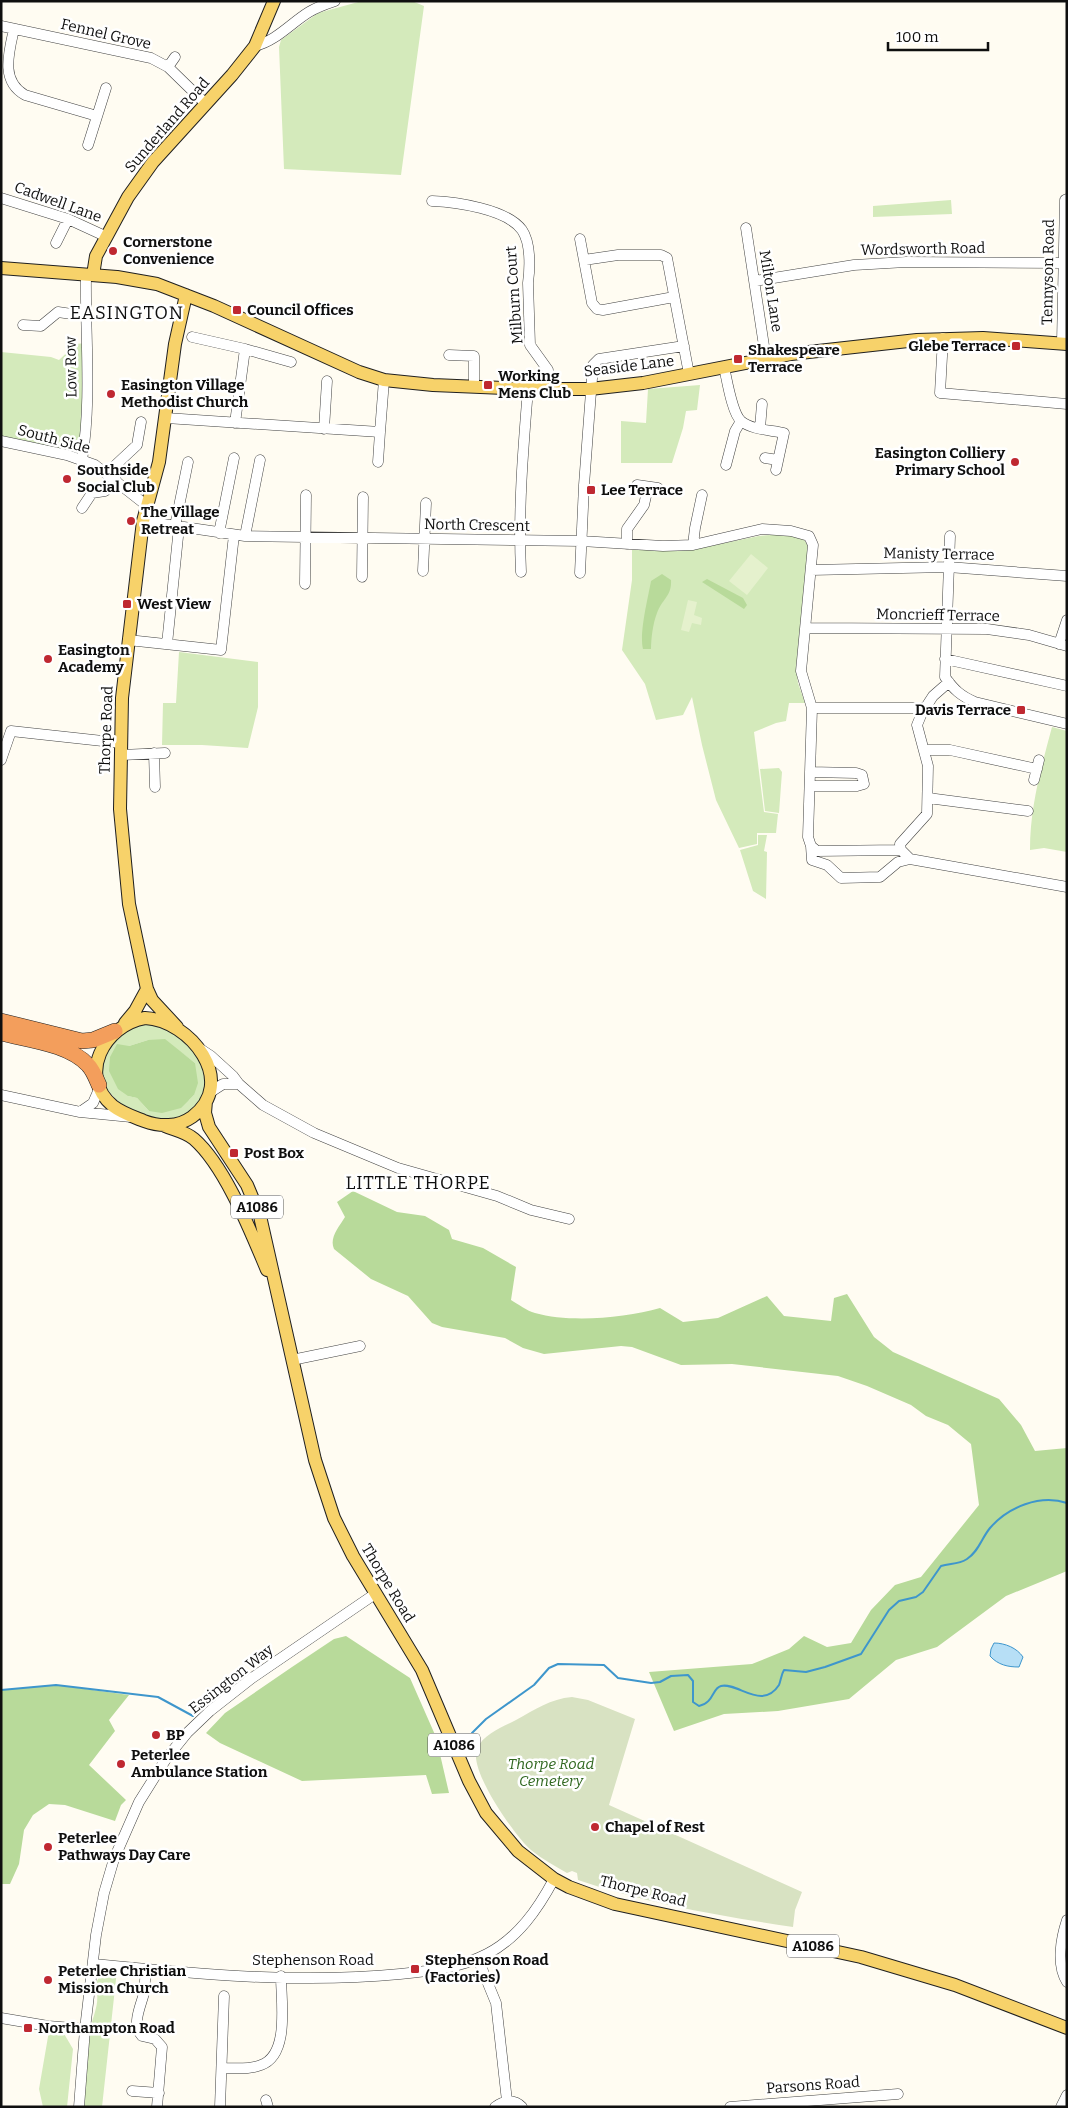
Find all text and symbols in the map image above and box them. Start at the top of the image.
street label: Fennel Grove [59,15,153,53]
scale bar [888,20,988,52]
text: 100 m [896,28,939,46]
street label: Sunderland Road [121,74,213,176]
street label: Cadwell Lane [12,178,104,226]
street label: Tennyson Road [1038,219,1058,325]
place label: Cornerstone Convenience [123,233,214,268]
street label: Wordsworth Road [860,239,986,259]
marker: Cornerstone Convenience [107,245,119,257]
street label: Milburn Court [502,245,526,345]
street label: Milton Lane [756,249,786,333]
place label: Council Offices [247,301,354,319]
district label: EASINGTON [70,302,184,324]
marker: Council Offices [231,304,243,316]
street label: Low Row [61,335,81,398]
place label: Glebe Terrace [908,337,1006,355]
marker: Glebe Terrace [1010,340,1022,352]
place label: Shakespeare Terrace [748,341,840,376]
street label: Seaside Lane [583,352,675,380]
marker: Shakespeare Terrace [732,353,744,365]
place label: Working Mens Club [498,367,571,402]
place label: Easington Village Methodist Church [121,376,249,411]
marker: Working Mens Club [482,379,494,391]
marker: Easington Village Methodist Church [105,388,117,400]
street label: South Side [16,421,92,457]
place label: Easington Colliery Primary School [875,444,1006,479]
marker: Easington Colliery Primary School [1009,456,1021,468]
place label: Southside Social Club [77,461,155,496]
marker: Southside Social Club [61,473,73,485]
place label: Lee Terrace [601,481,683,499]
marker: Lee Terrace [585,484,597,496]
place label: The Village Retreat [141,503,220,538]
marker: The Village Retreat [125,515,137,527]
street label: North Crescent [424,515,531,535]
street label: Manisty Terrace [883,544,995,564]
place label: West View [137,595,211,613]
marker: West View [121,598,133,610]
street label: Moncrieff Terrace [876,605,1000,625]
place label: Easington Academy [58,641,130,676]
marker: Easington Academy [42,653,54,665]
street label: Thorpe Road [95,685,117,774]
place label: Davis Terrace [915,701,1011,719]
marker: Davis Terrace [1015,704,1027,716]
place label: Post Box [244,1144,305,1162]
marker: Post Box [228,1147,240,1159]
district label: LITTLE THORPE [345,1172,491,1194]
road number: A1086 [231,1196,283,1218]
street label: Thorpe Road [358,1540,419,1626]
street label: Essington Way [185,1641,277,1717]
place label: BP [166,1726,185,1744]
marker: BP [150,1729,162,1741]
road number: A1086 [428,1734,480,1756]
place label: Peterlee Ambulance Station [131,1746,268,1781]
park label: Thorpe Road Cemetery [508,1755,594,1790]
marker: Peterlee Ambulance Station [115,1758,127,1770]
place label: Chapel of Rest [605,1818,705,1836]
marker: Chapel of Rest [589,1821,601,1833]
place label: Peterlee Pathways Day Care [58,1829,191,1864]
marker: Peterlee Pathways Day Care [42,1841,54,1853]
street label: Thorpe Road [598,1872,688,1910]
road number: A1086 [787,1934,839,1958]
street label: Stephenson Road [252,1951,374,1969]
place label: Stephenson Road (Factories) [425,1951,549,1986]
place label: Peterlee Christian Mission Church [58,1962,187,1997]
marker: Stephenson Road (Factories) [409,1963,421,1975]
marker: Peterlee Christian Mission Church [42,1974,54,1986]
place label: Northampton Road [38,2019,175,2037]
marker: Northampton Road [22,2022,34,2034]
street label: Parsons Road [766,2073,861,2097]

